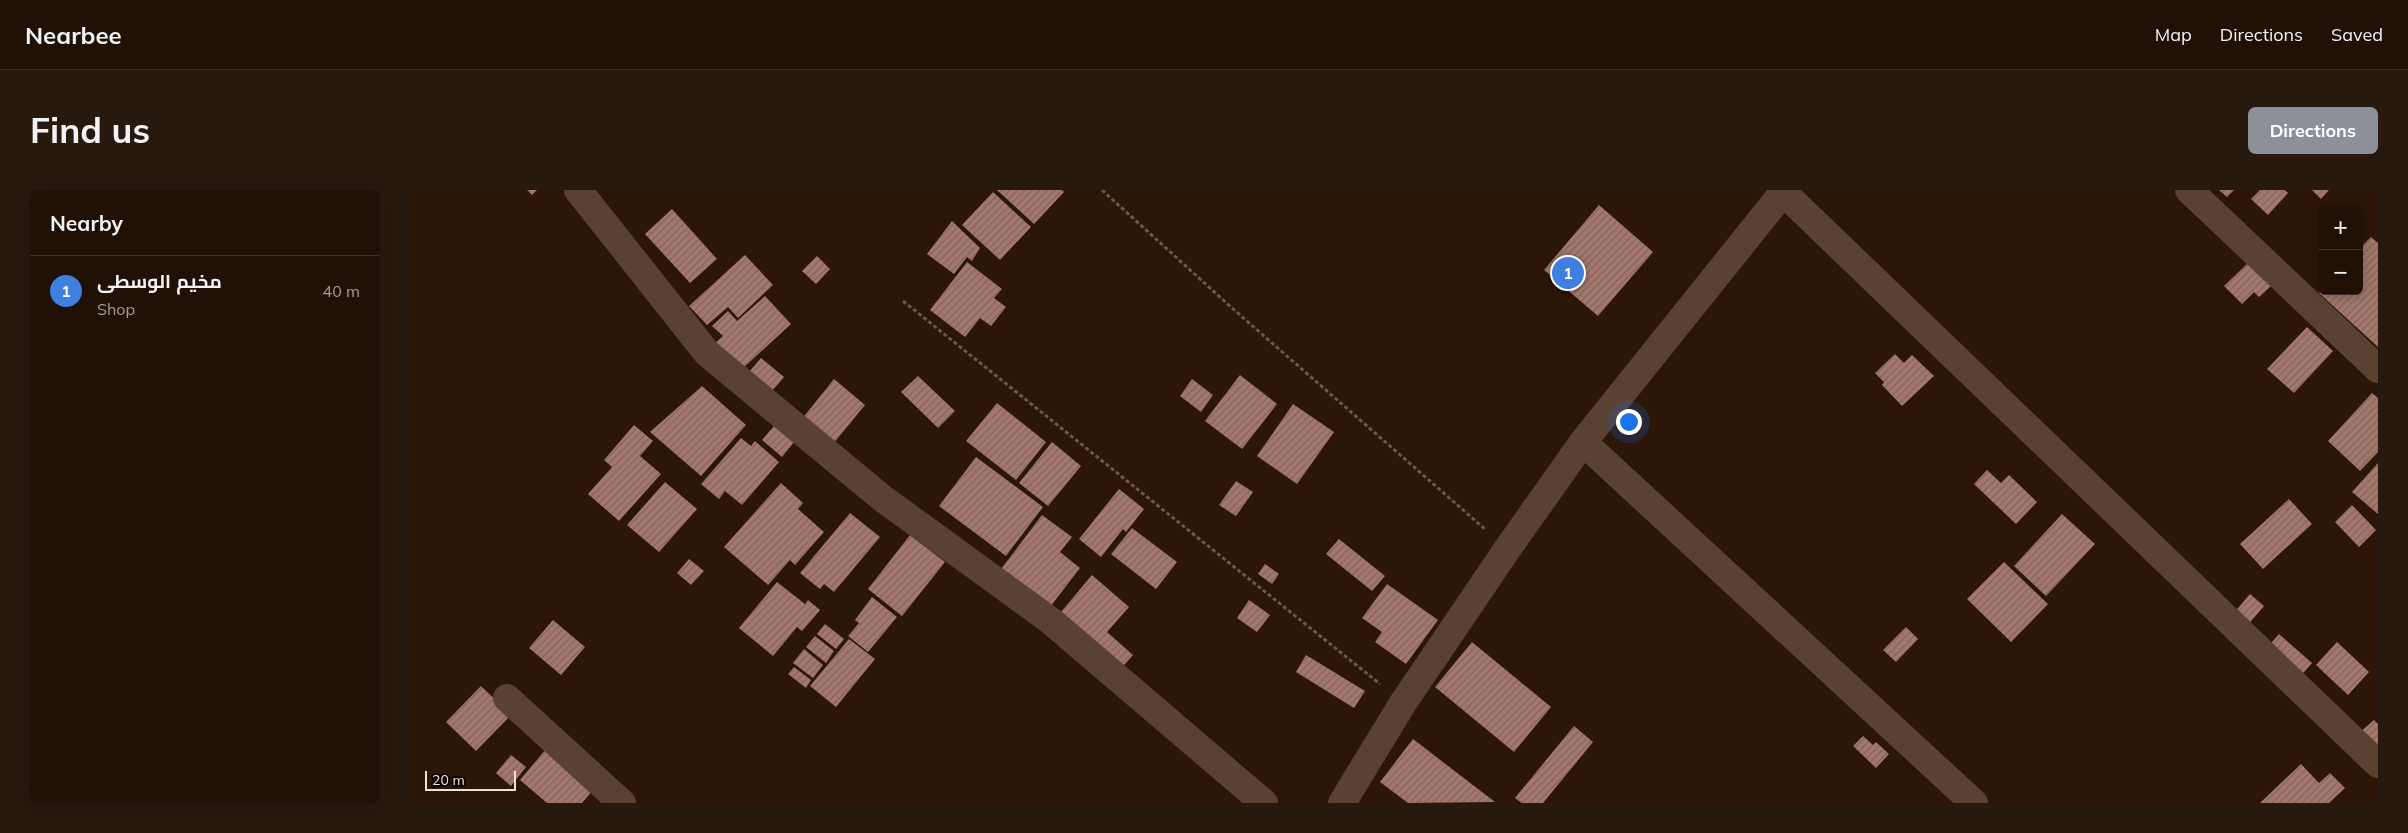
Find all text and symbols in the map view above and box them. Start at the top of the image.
text: Nearbee [25,20,122,50]
text: Map [2155,23,2192,46]
text: Directions [2220,23,2303,46]
text: Saved [2331,23,2383,46]
button: Directions [2248,107,2378,154]
text: Find us [30,108,150,152]
map controls [2318,205,2363,295]
button: + [2318,205,2363,250]
text: Nearby [50,210,123,236]
button: − [2318,250,2363,295]
pin: 1 [1552,254,1584,292]
text: مخيم الوسطى [97,269,222,293]
text: 1 [61,281,71,301]
text: 40 m [323,281,360,301]
text: Shop [97,299,135,319]
your location [1616,409,1642,435]
scale bar [425,768,516,791]
text: 20 m [432,771,465,789]

